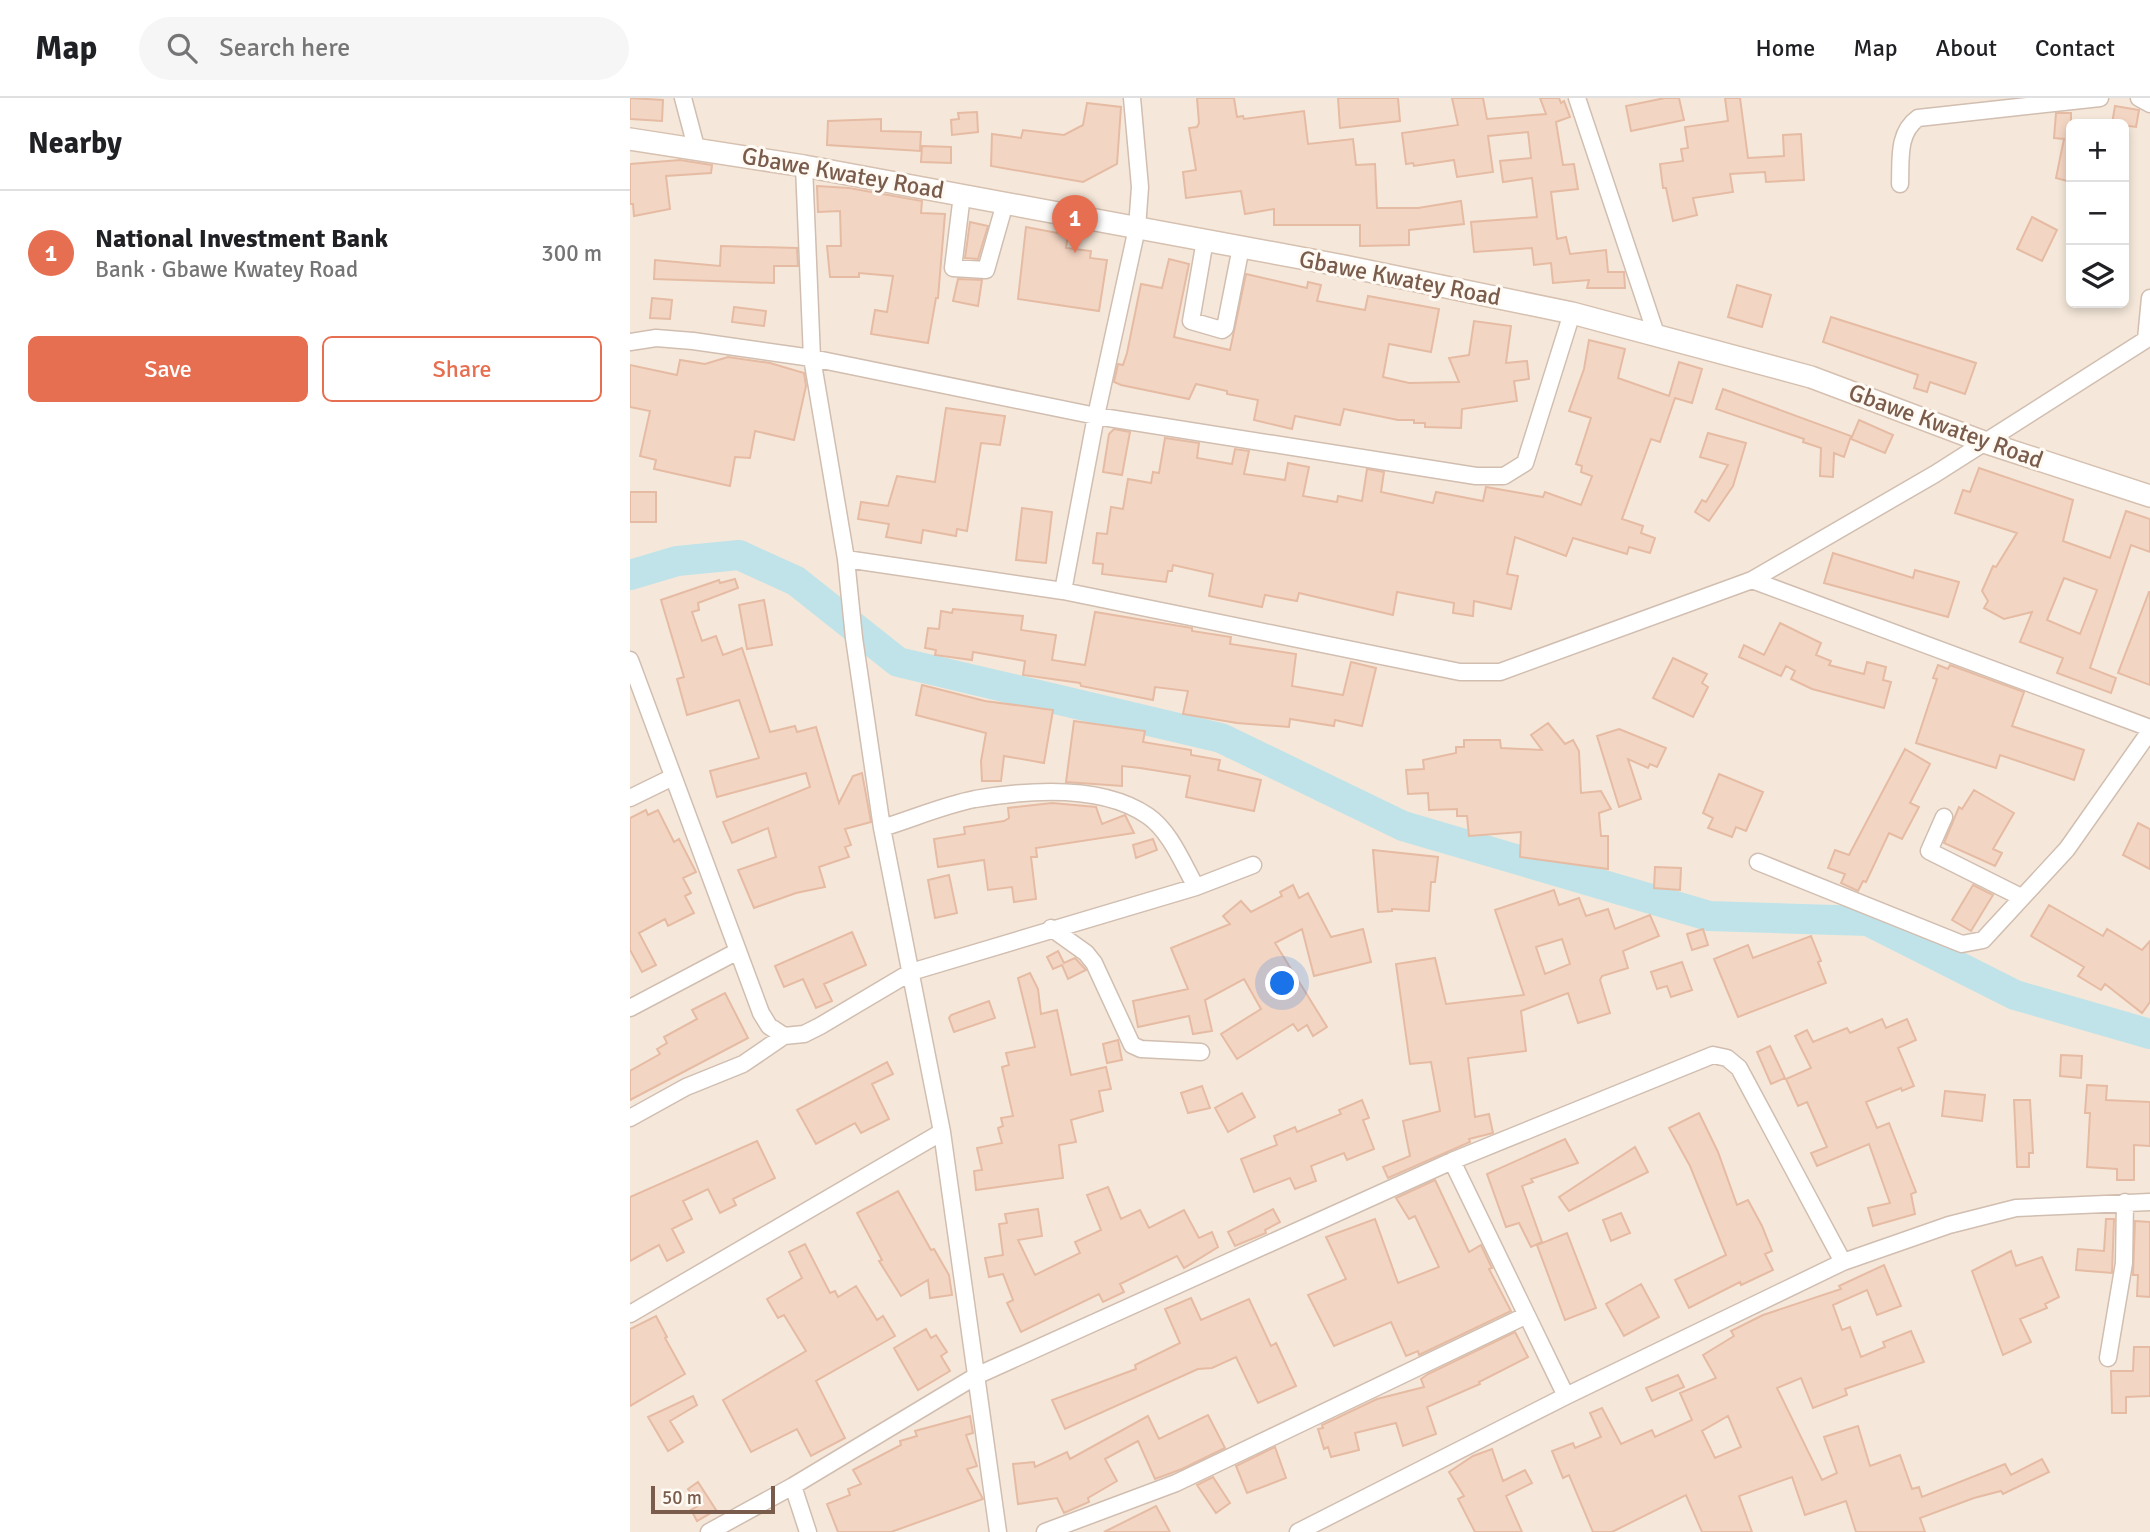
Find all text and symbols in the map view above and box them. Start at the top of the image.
search box [139,17,629,80]
text: Map [35,28,97,69]
icon: search [163,29,201,67]
text: Search here [219,32,350,64]
text: Home [1755,33,1815,63]
text: Map [1853,33,1898,63]
text: About [1936,33,1997,63]
text: Contact [2035,33,2115,63]
map controls [2066,119,2129,308]
button: + [2066,119,2129,182]
text: Nearby [28,125,122,162]
street label: Gbawe Kwatey Road [740,140,946,206]
button: − [2066,182,2129,245]
pin: 1 [1052,195,1098,253]
text: National Investment Bank [95,223,388,255]
text: 1 [45,239,57,268]
text: 300 m [541,239,602,268]
street label: Gbawe Kwatey Road [1297,244,1503,312]
button: layers [2066,245,2129,308]
text: Bank · Gbawe Kwatey Road [95,255,358,284]
button: Save [28,336,308,402]
button: Share [322,336,602,402]
street label: Gbawe Kwatey Road [1845,377,2047,475]
your location [1265,966,1299,1000]
scale bar [651,1483,775,1515]
text: 50 m [662,1486,702,1510]

